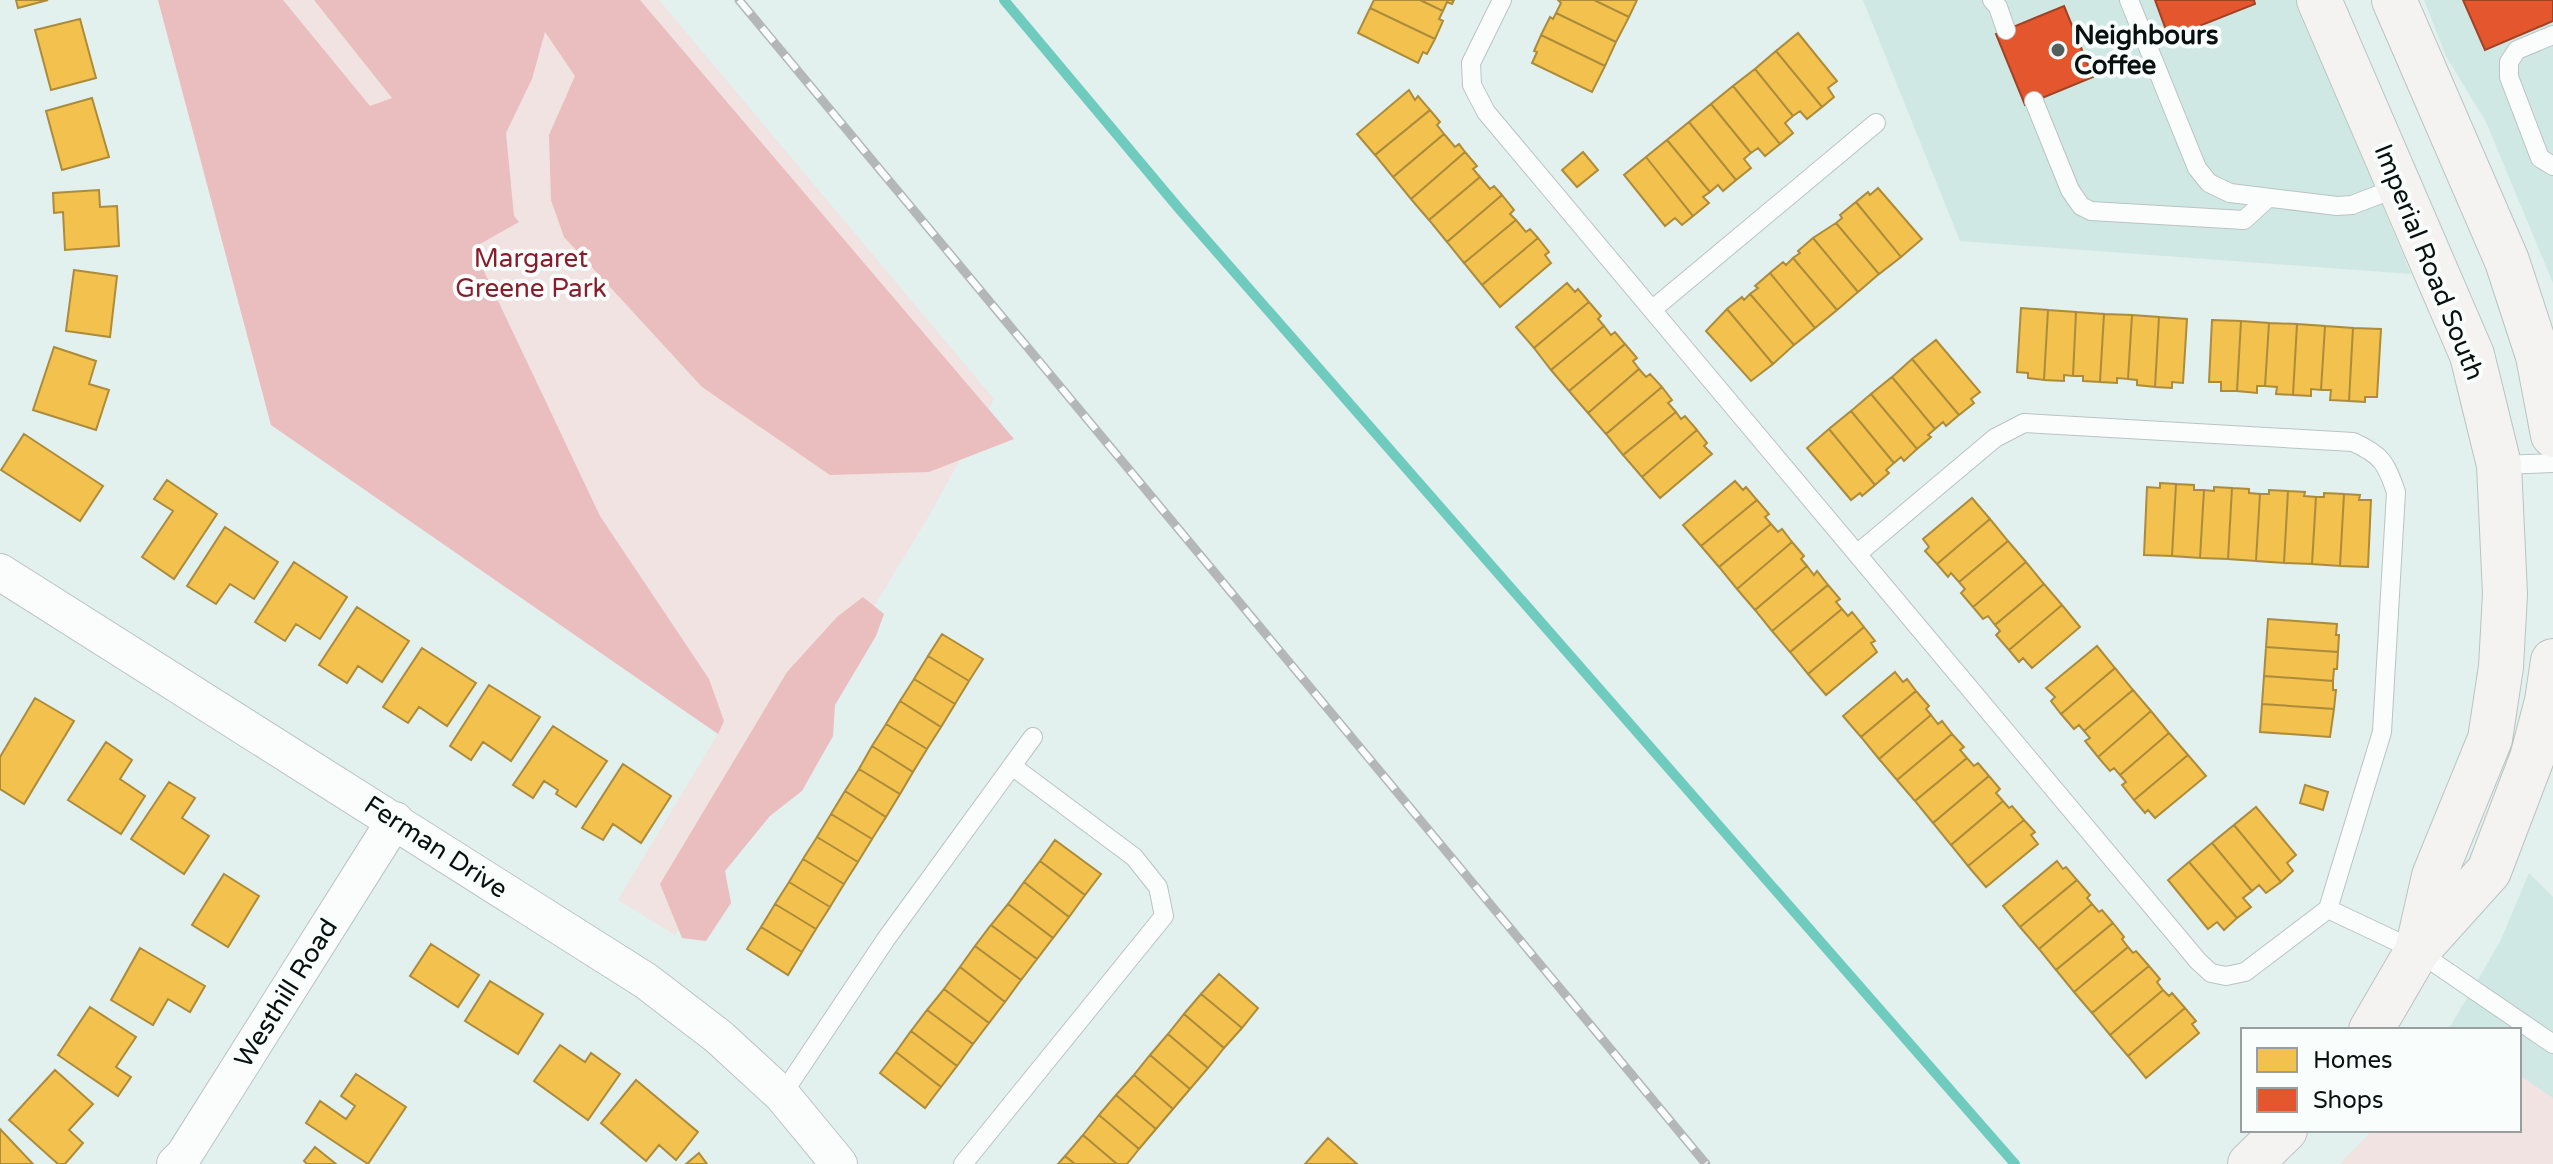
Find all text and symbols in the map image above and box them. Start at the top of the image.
place label: Neighbours Coffee [2074,20,2218,81]
marker: Neighbours Coffee [2049,41,2067,59]
street label: Imperial Road South [2367,139,2491,385]
park label: Margaret Greene Park [455,243,607,304]
street label: Ferman Drive [359,789,513,905]
street label: Westhill Road [228,913,344,1073]
legend [2241,1028,2521,1132]
text: Homes [2313,1046,2393,1075]
text: Shops [2313,1086,2383,1115]

